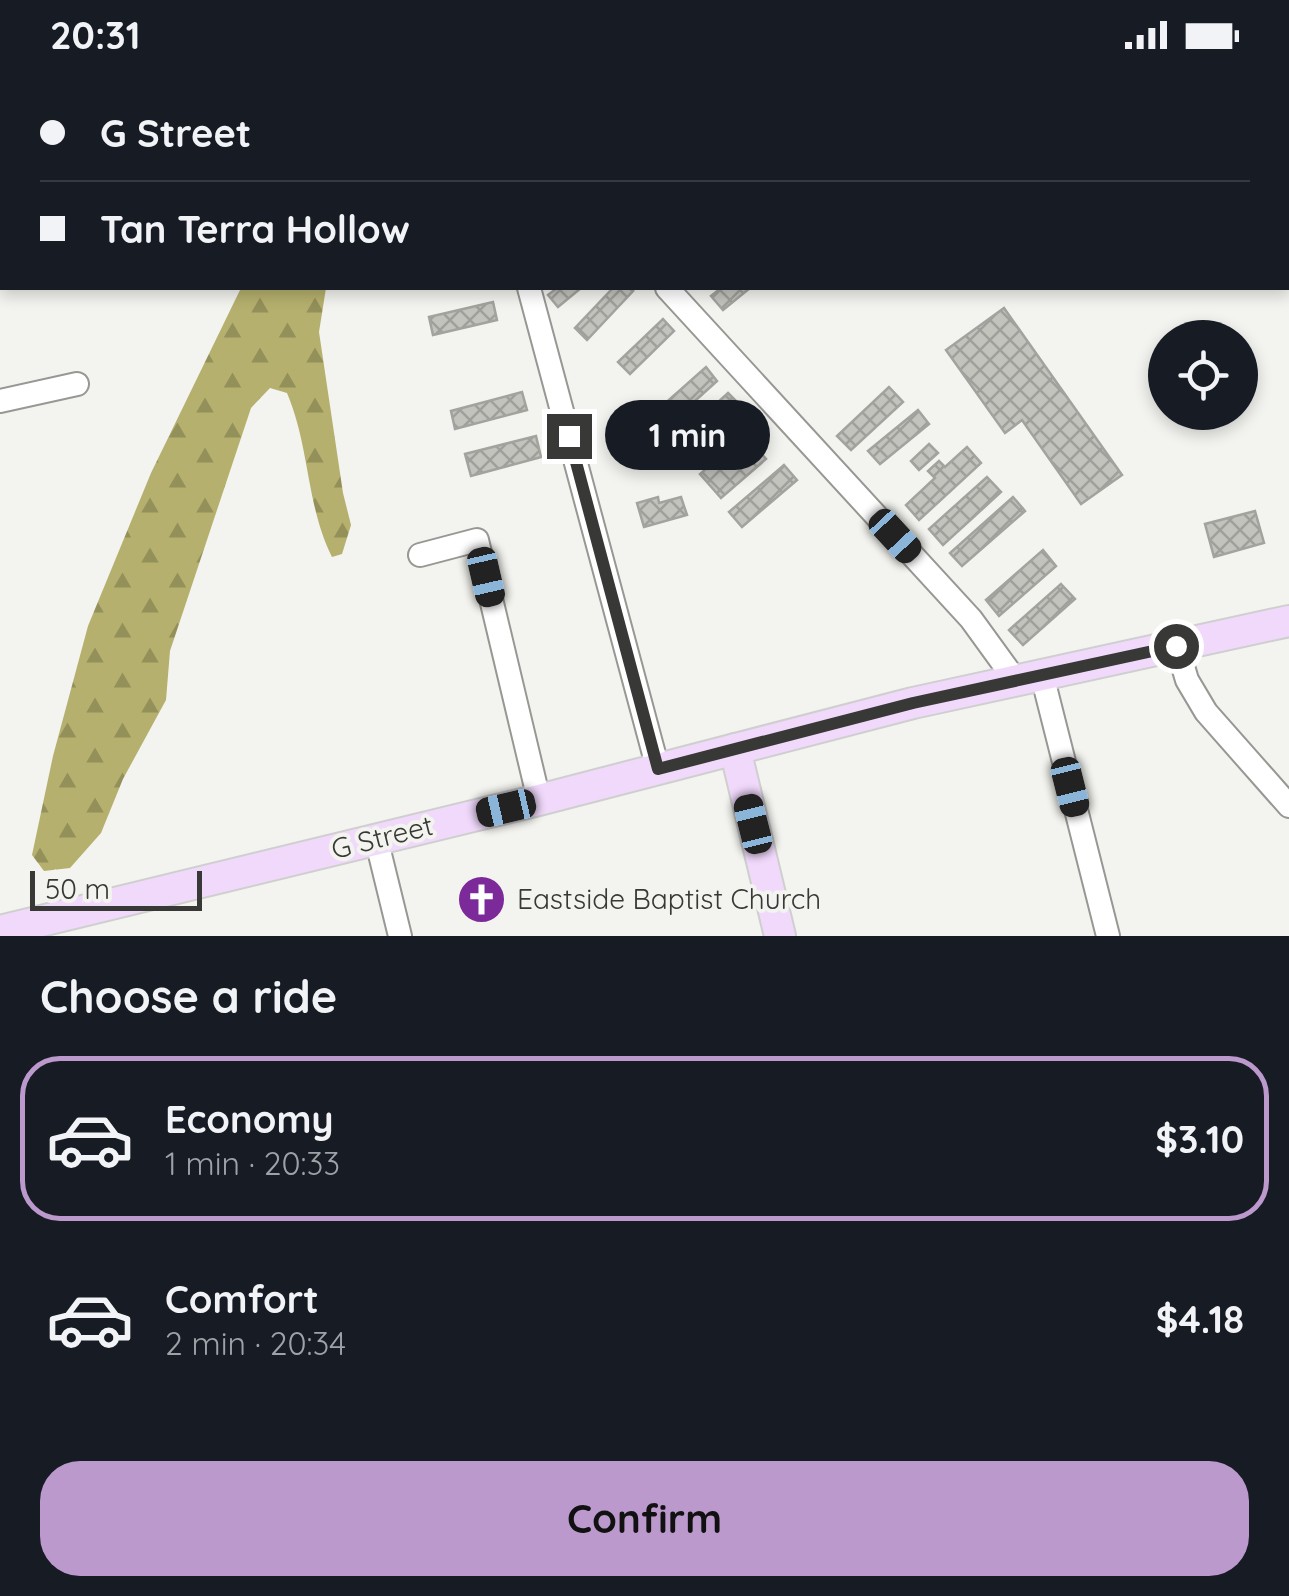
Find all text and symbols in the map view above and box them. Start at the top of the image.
text: 20:31 [50,11,141,59]
text: G Street [100,109,251,157]
text: Tan Terra Hollow [100,205,410,253]
map controls [1148,320,1258,430]
button: locate [1148,320,1258,430]
callout: 1 min [604,401,769,471]
route end [547,414,592,459]
text: 1 min [649,415,726,455]
car [864,504,926,568]
car [465,544,507,610]
route start [1154,624,1199,669]
car [1048,754,1092,820]
car [473,787,539,829]
car [731,791,775,857]
street label: G Street [327,807,436,866]
scale bar [30,866,202,910]
text: 50 m [45,871,110,906]
church icon: Eastside Baptist Church [456,873,508,925]
place label: Eastside Baptist Church [517,881,821,916]
text: Choose a ride [40,968,337,1024]
icon: car [45,1094,135,1184]
text: Economy [165,1095,334,1143]
text: $3.10 [1155,1115,1244,1163]
text: 1 min · 20:33 [165,1143,340,1183]
icon: car [45,1274,135,1364]
text: Comfort [165,1275,319,1323]
text: $4.18 [1156,1295,1244,1343]
text: 2 min · 20:34 [165,1323,346,1363]
button: Confirm [40,1461,1249,1576]

